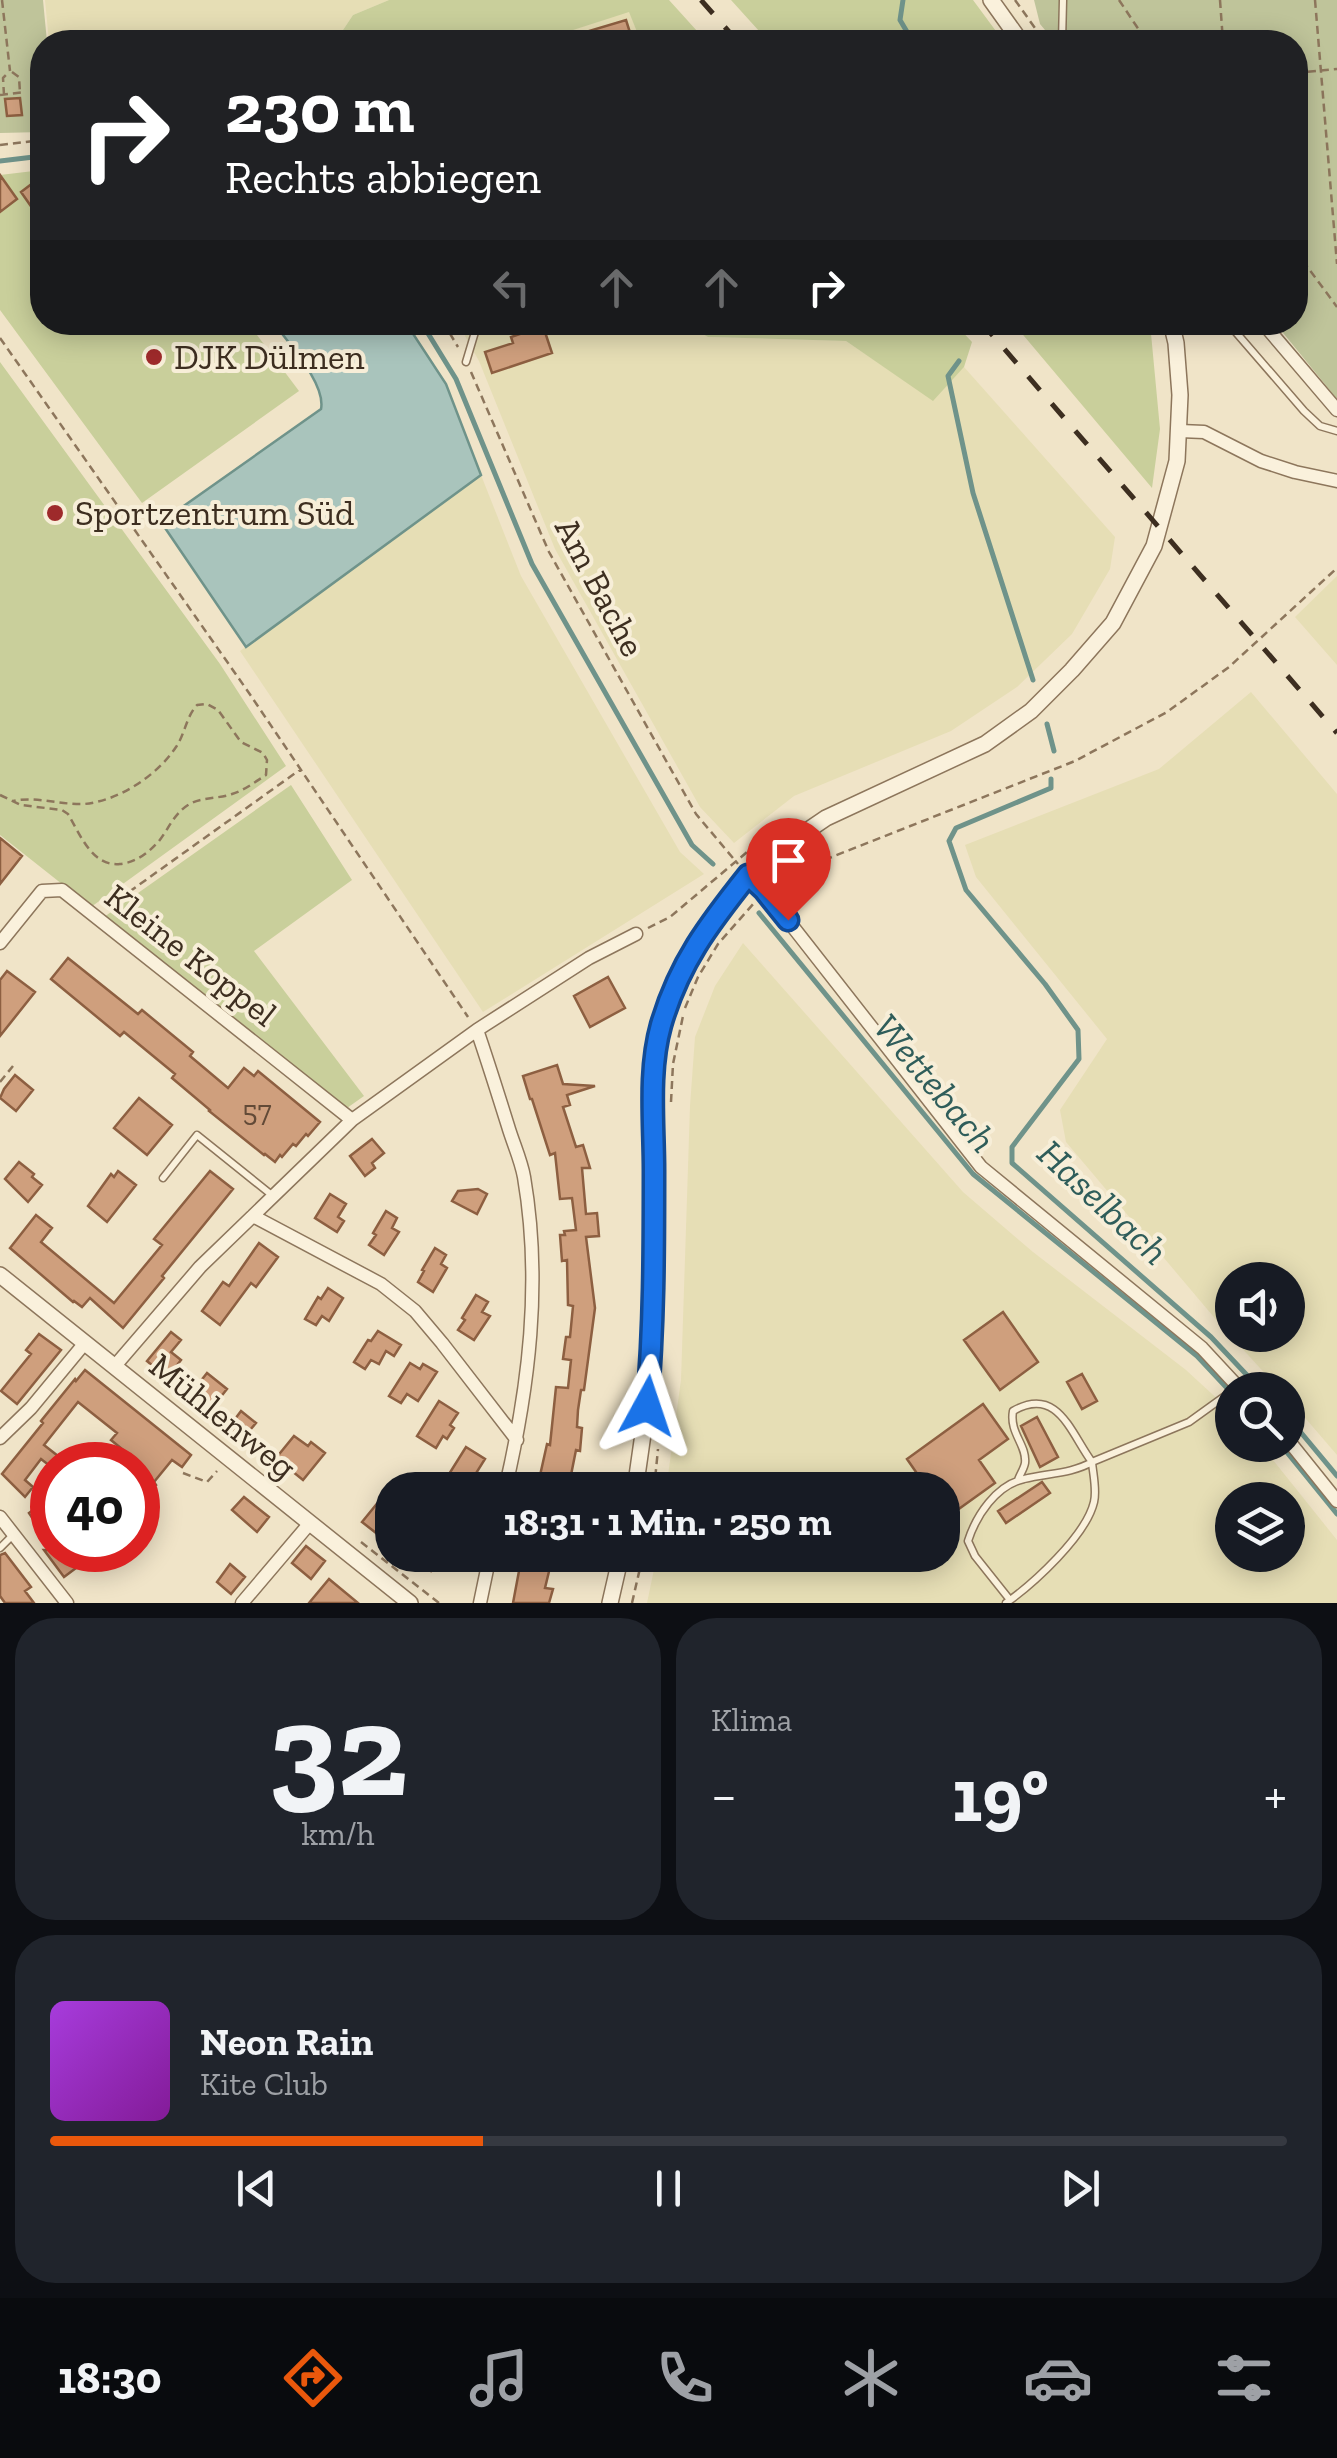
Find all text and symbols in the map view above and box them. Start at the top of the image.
text: 230 m [225,66,415,150]
icon: right [60,70,190,200]
text: Rechts abbiegen [225,151,541,205]
icon: left [484,260,539,315]
icon: ahead [589,260,644,315]
icon: ahead [694,260,749,315]
icon: right [799,260,854,315]
place label: DJK Dülmen [174,336,364,378]
marker: DJK Dülmen [143,346,165,368]
place label: Sportzentrum Süd [75,492,354,534]
marker: Sportzentrum Süd [44,502,66,524]
street label: Am Bache [546,510,654,664]
pin [746,818,831,921]
icon: arrive [761,833,816,888]
street label: Kleine Koppel [97,875,285,1035]
water label: Wettebach [864,1004,1006,1162]
house number: 57 [242,1093,272,1129]
water label: Haselbach [1028,1130,1178,1274]
map controls [1215,1262,1305,1572]
button: sound [1215,1262,1305,1352]
street label: Mühlenweg [141,1344,305,1488]
position arrow [595,1354,699,1458]
button: search [1215,1372,1305,1462]
speed limit sign: 40 [30,1442,160,1572]
button: layers [1215,1482,1305,1572]
text: 18:31 · 1 Min. · 250 m [503,1499,832,1545]
text: 32 [268,1672,408,1828]
text: Klima [711,1701,792,1739]
text: 19° [952,1750,1049,1840]
text: − [711,1762,737,1828]
text: + [1264,1762,1287,1828]
text: km/h [301,1815,375,1853]
text: Neon Rain [200,2019,373,2065]
text: Kite Club [200,2065,328,2103]
icon: previous [229,2161,284,2216]
icon: pause [641,2161,696,2216]
icon: next [1053,2161,1108,2216]
icon: directions [278,2343,348,2413]
icon: music [464,2343,534,2413]
icon: phone [650,2343,720,2413]
icon: climate [836,2343,906,2413]
icon: car [1023,2343,1093,2413]
icon: filters [1209,2343,1279,2413]
text: 18:30 [58,2351,162,2405]

